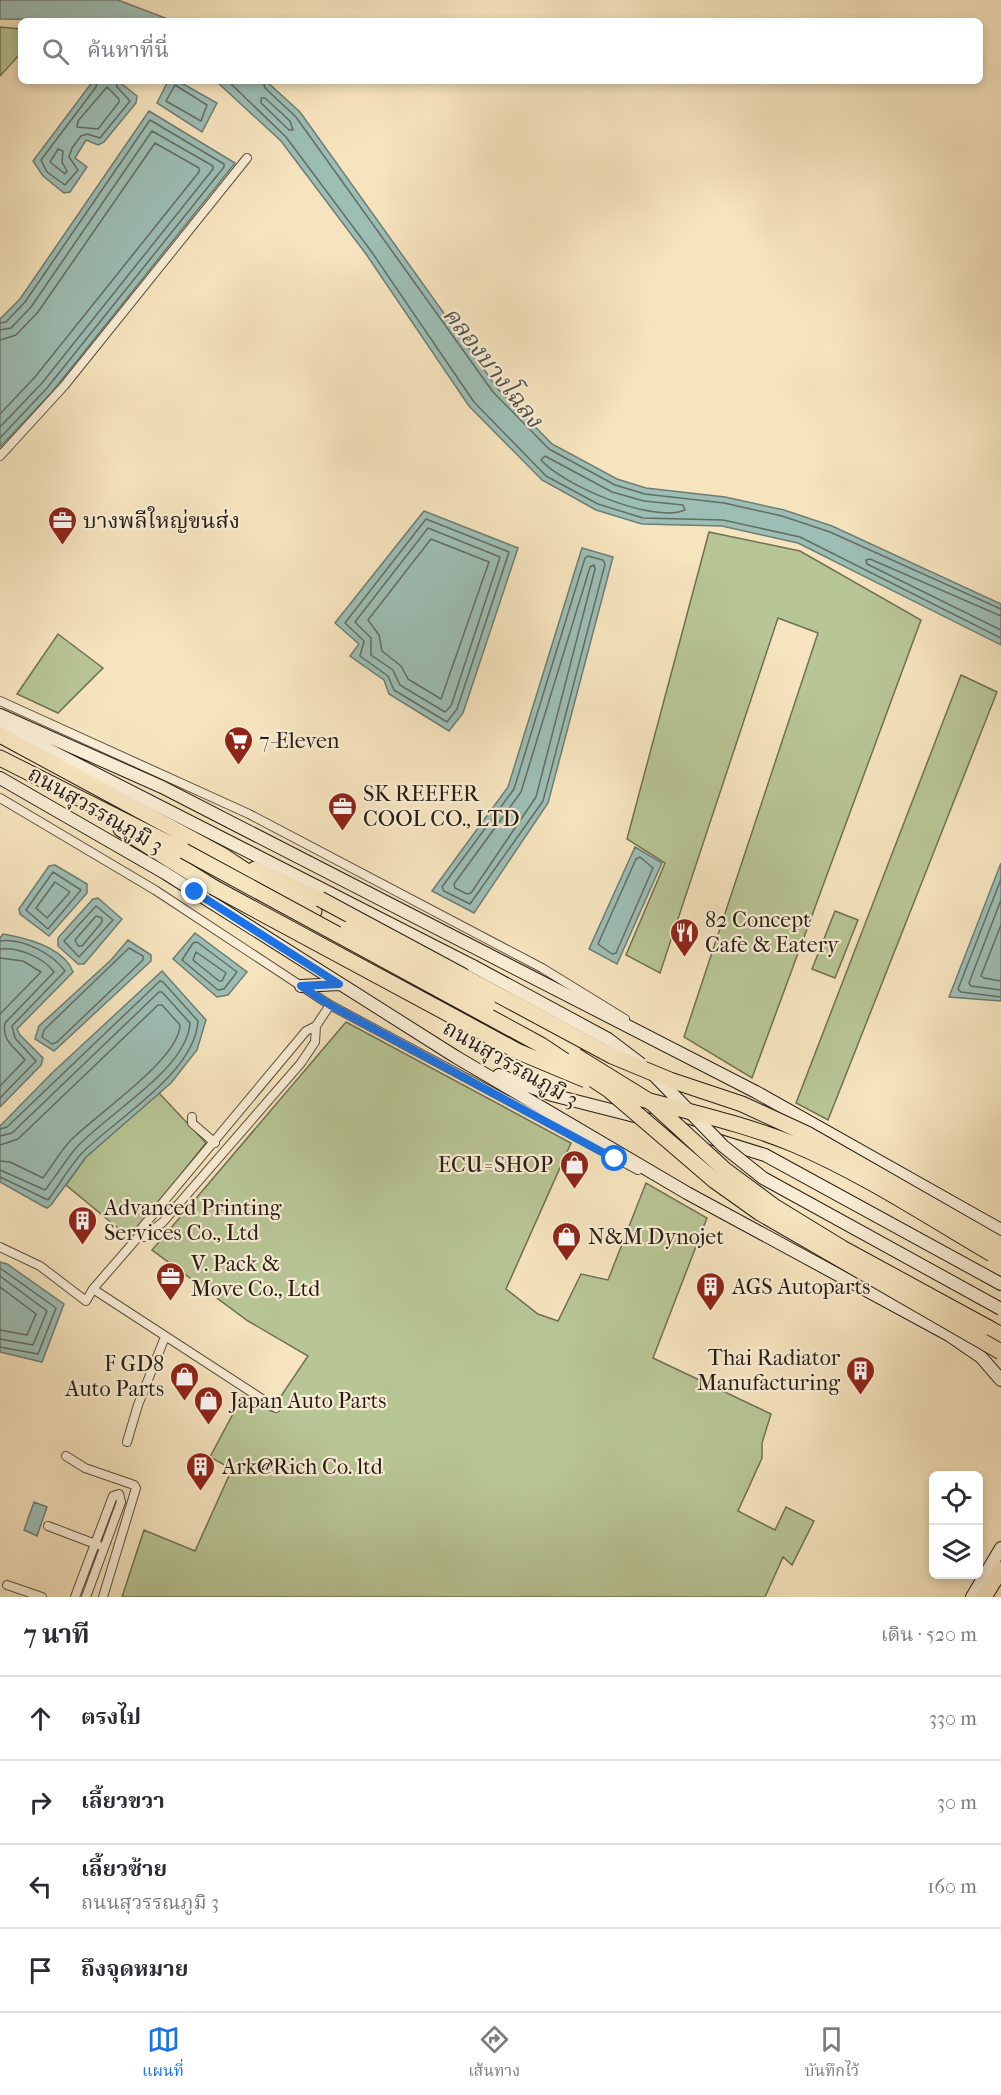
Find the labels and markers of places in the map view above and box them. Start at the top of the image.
office icon: บางพลีใหญ่ขนส่ง [46,504,78,546]
place label: บางพลีใหญ่ขนส่ง [83,506,240,534]
supermarket icon: 7-Eleven [222,724,254,766]
place label: 7-Eleven [259,728,340,754]
place label: SK REEFER COOL CO., LTD [363,781,519,832]
office icon: SK REEFER COOL CO., LTD [326,790,358,832]
place label: 82 Concept Cafe & Eatery [705,907,840,958]
restaurant icon: 82 Concept Cafe & Eatery [668,916,700,958]
shop icon: ECU=SHOP [558,1148,590,1190]
place label: ECU=SHOP [438,1152,553,1178]
place label: Advanced Printing Services Co., Ltd [103,1195,282,1246]
building icon: Advanced Printing Services Co., Ltd [67,1204,99,1246]
shop icon: N&M Dynojet [551,1220,583,1262]
place label: N&M Dynojet [588,1224,724,1250]
place label: V. Pack & Move Co., Ltd [190,1251,321,1302]
office icon: V. Pack & Move Co., Ltd [154,1260,186,1302]
building icon: AGS Autoparts [695,1270,727,1312]
place label: AGS Autoparts [731,1274,870,1300]
place label: Thai Radiator Manufacturing [697,1345,841,1396]
place label: F GD8 Auto Parts [64,1351,164,1402]
building icon: Thai Radiator Manufacturing [845,1354,877,1396]
shop icon: F GD8 Auto Parts [169,1360,201,1402]
shop icon: Japan Auto Parts [193,1384,225,1426]
place label: Japan Auto Parts [228,1388,386,1414]
building icon: Ark@Rich Co. ltd [185,1450,217,1492]
place label: Ark@Rich Co. ltd [221,1454,384,1480]

